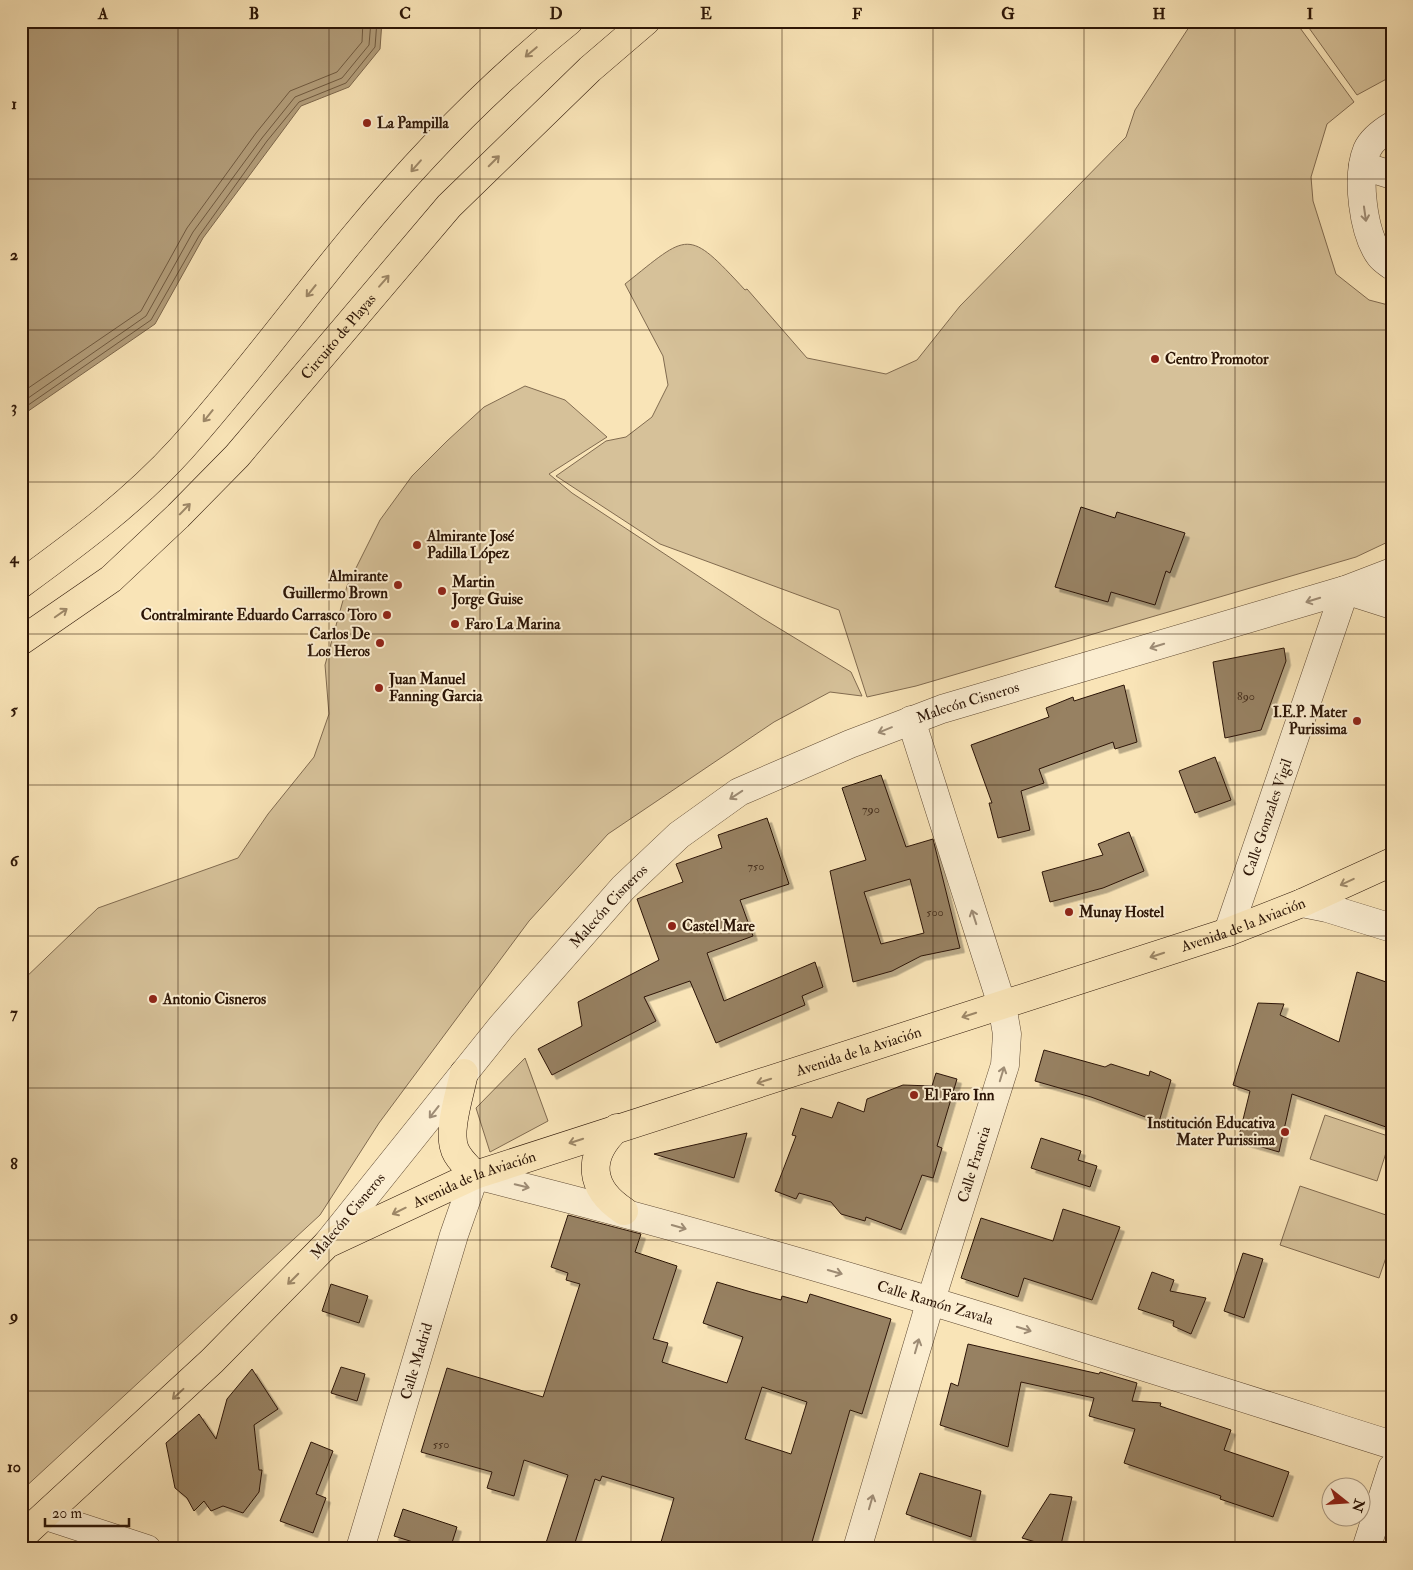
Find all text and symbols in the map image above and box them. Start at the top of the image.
text: A [97,4,109,24]
text: B [249,4,259,24]
text: C [399,4,411,24]
text: D [549,4,563,24]
text: E [700,4,712,24]
text: F [852,4,862,24]
text: G [1001,4,1015,24]
text: H [1152,4,1166,24]
text: I [1307,4,1314,24]
one-way arrow [525,47,538,58]
text: 1 [11,94,17,114]
place label: La Pampilla [377,114,450,134]
marker: La Pampilla [361,117,373,129]
one-way arrow [488,155,500,167]
one-way arrow [410,160,421,173]
one-way arrow [1360,206,1370,222]
text: 2 [10,245,18,265]
one-way arrow [378,274,390,287]
one-way arrow [305,284,316,297]
street label: Circuito de Playas [297,290,380,383]
place label: Centro Promotor [1165,350,1269,369]
marker: Centro Promotor [1149,353,1161,365]
text: 3 [11,397,17,417]
one-way arrow [202,410,214,423]
one-way arrow [179,503,191,515]
place label: Almirante José Padilla López [426,527,515,564]
marker: Almirante José Padilla López [411,539,423,551]
text: 4 [9,548,20,568]
place label: Almirante Guillermo Brown [283,567,389,603]
place label: Martin Jorge Guise [451,573,524,610]
marker: Almirante Guillermo Brown [392,579,404,591]
marker: Martin Jorge Guise [436,585,448,597]
one-way arrow [1305,595,1321,605]
place label: Contralmirante Eduardo Carrasco Toro [141,606,378,625]
one-way arrow [54,608,68,618]
marker: Contralmirante Eduardo Carrasco Toro [381,609,393,621]
place label: Faro La Marina [465,615,561,634]
marker: Faro La Marina [449,618,461,630]
place label: Carlos De Los Heros [307,625,371,661]
marker: Carlos De Los Heros [374,637,386,649]
one-way arrow [1149,641,1165,651]
place label: Juan Manuel Fanning Garcia [388,670,483,707]
street label: Malecón Cisneros [914,677,1021,727]
marker: Juan Manuel Fanning Garcia [373,682,385,694]
house number: 890 [1237,689,1255,704]
text: 5 [10,700,18,720]
place label: I.E.P. Mater Purissima [1273,703,1348,739]
marker: I.E.P. Mater Purissima [1351,715,1363,727]
one-way arrow [878,726,893,735]
street label: Calle Gonzales Vigil [1238,756,1296,879]
one-way arrow [729,790,743,800]
house number: 790 [862,802,880,817]
text: 6 [10,851,20,871]
house number: 750 [748,859,764,874]
street label: Malecón Cisneros [565,860,652,952]
one-way arrow [1340,877,1355,887]
street label: Avenida de la Aviación [1178,893,1308,956]
place label: Munay Hostel [1078,903,1164,923]
house number: 500 [926,905,944,920]
marker: Munay Hostel [1063,906,1075,918]
one-way arrow [969,909,978,925]
place label: Castel Mare [682,917,755,936]
marker: Castel Mare [666,920,678,932]
one-way arrow [1150,951,1166,960]
place label: Antonio Cisneros [162,990,266,1009]
marker: Antonio Cisneros [147,993,159,1005]
text: 7 [10,1003,18,1023]
one-way arrow [962,1011,978,1021]
street label: Avenida de la Aviación [792,1022,924,1081]
one-way arrow [998,1067,1007,1082]
one-way arrow [757,1076,773,1086]
place label: El Faro Inn [924,1086,995,1105]
marker: El Faro Inn [908,1089,920,1101]
one-way arrow [429,1105,439,1119]
place label: Institución Educativa Mater Purissima [1147,1114,1276,1150]
street label: Calle Francia [953,1123,995,1205]
marker: Institución Educativa Mater Purissima [1279,1126,1291,1138]
one-way arrow [569,1137,585,1146]
street label: Avenida de la Aviación [409,1146,539,1213]
text: 8 [10,1154,18,1174]
street label: Malecón Cisneros [306,1169,390,1263]
one-way arrow [514,1182,530,1191]
one-way arrow [392,1207,407,1216]
one-way arrow [671,1223,687,1233]
one-way arrow [827,1268,843,1277]
one-way arrow [287,1273,299,1285]
street label: Calle Ramón Zavala [875,1276,997,1329]
text: 9 [8,1306,18,1326]
street label: Calle Madrid [396,1320,437,1402]
one-way arrow [1016,1325,1032,1335]
one-way arrow [913,1339,923,1355]
one-way arrow [171,1388,184,1400]
house number: 550 [433,1437,449,1452]
text: 10 [7,1457,21,1477]
north arrow [1320,1478,1370,1528]
one-way arrow [867,1494,877,1510]
scale bar [45,1495,129,1527]
text: N [1348,1496,1368,1515]
text: 20 m [52,1504,82,1523]

